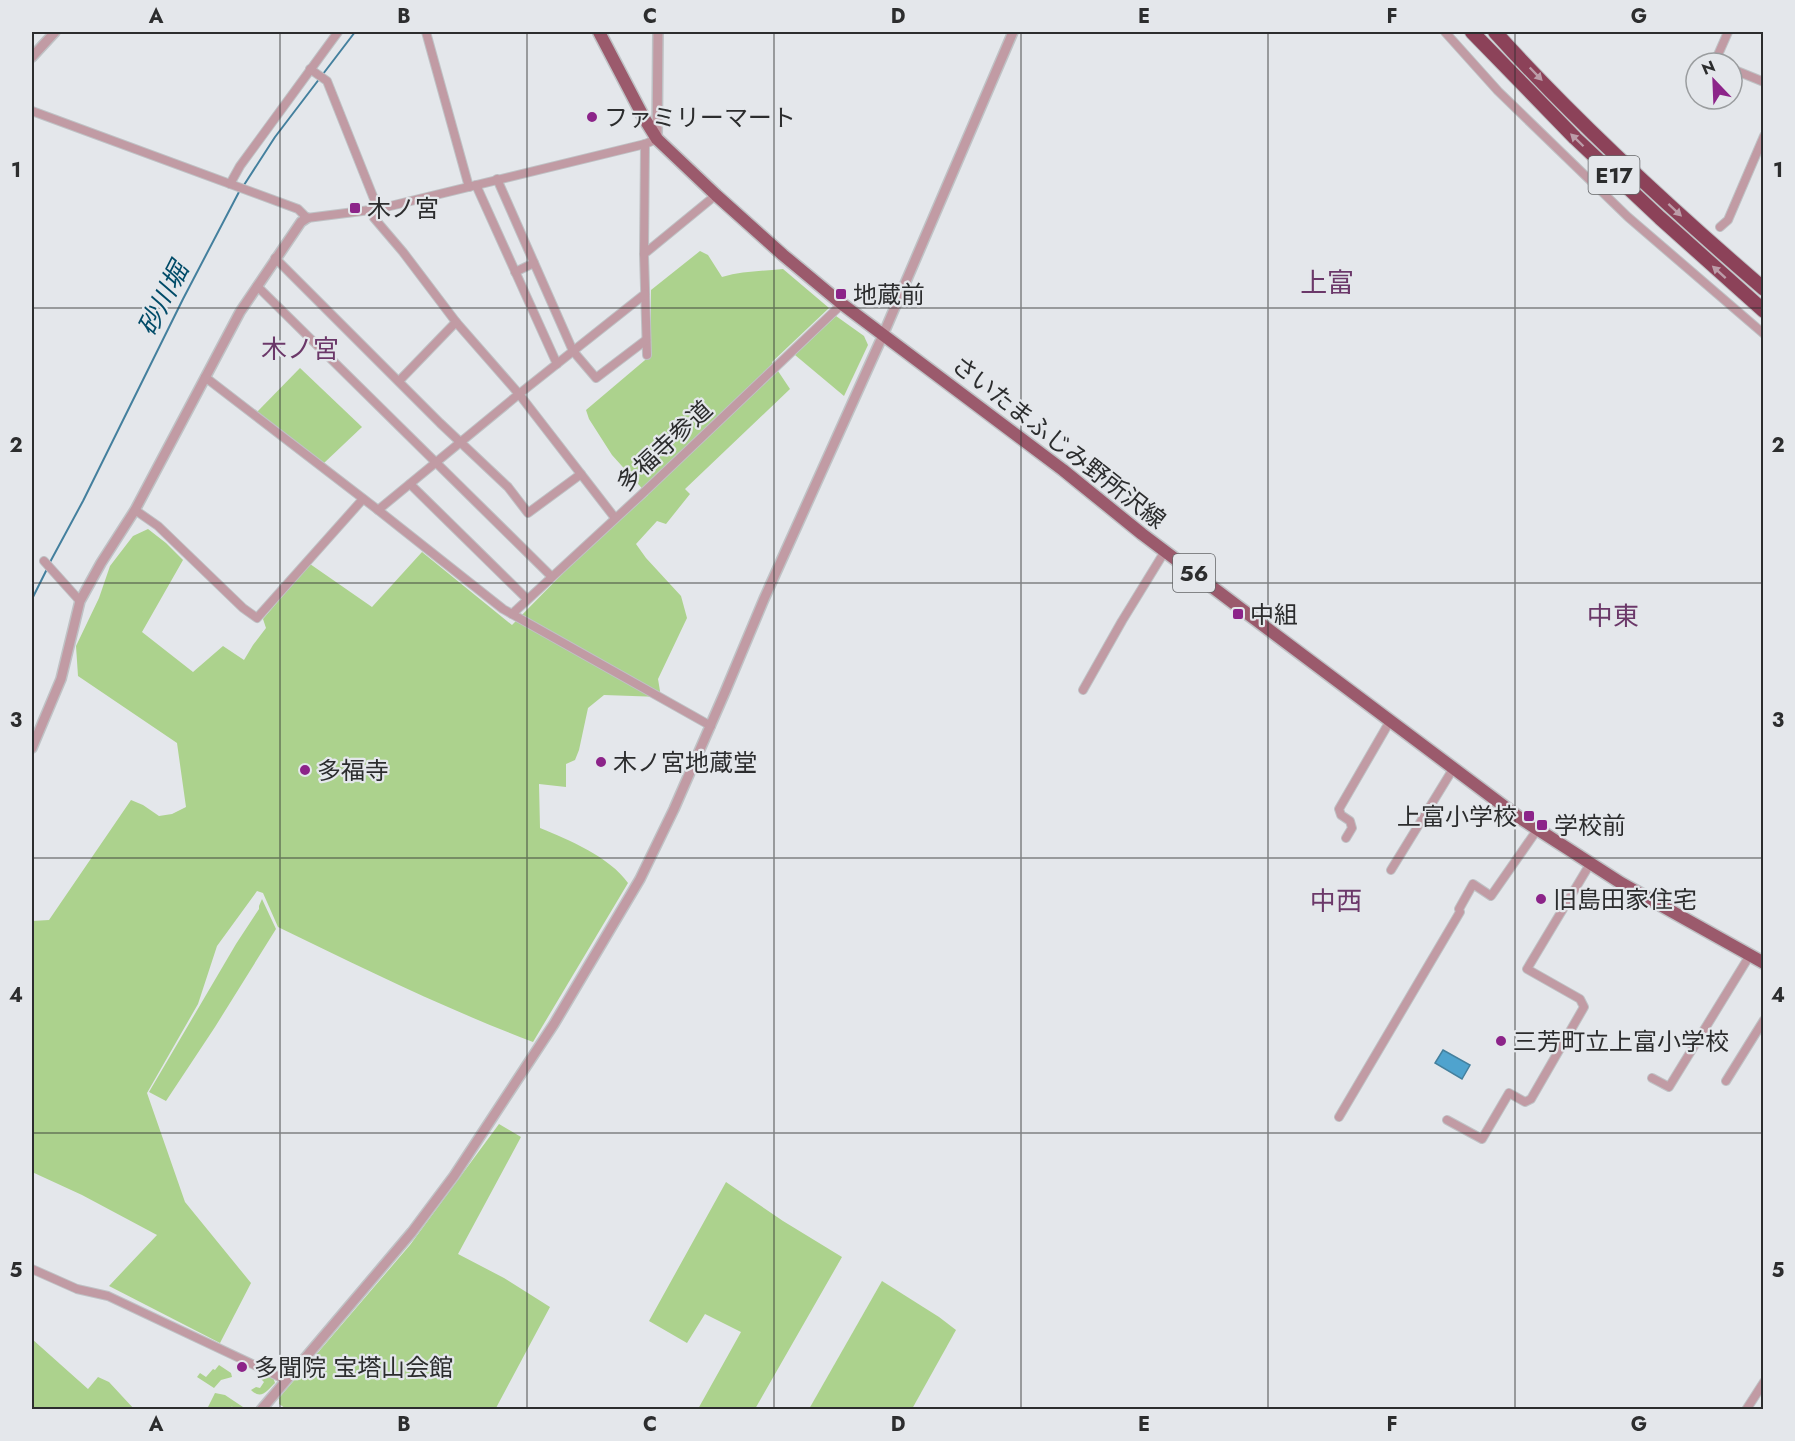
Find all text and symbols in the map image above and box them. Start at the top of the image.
text: A [148,2,164,31]
text: B [397,2,411,31]
text: C [643,2,657,31]
text: D [891,2,905,31]
text: E [1138,2,1150,31]
text: F [1386,2,1398,31]
text: G [1631,2,1647,31]
north arrow [1684,51,1744,111]
text: N [1698,55,1719,81]
one-way arrow [1528,67,1542,81]
place label: ファミリーマート [604,100,796,135]
marker: ファミリーマート [585,110,599,124]
one-way arrow [1570,133,1584,147]
text: 1 [11,156,21,185]
road number: E17 [1588,156,1640,194]
text: 1 [1773,156,1783,185]
place label: 木ノ宮 [367,191,439,226]
marker: 木ノ宮 [348,201,362,215]
one-way arrow [1668,203,1682,217]
water label: 砂川堀 [128,252,199,342]
district label: 上富 [1300,263,1354,302]
one-way arrow [1712,265,1727,279]
place label: 地蔵前 [853,277,925,312]
marker: 地蔵前 [834,287,848,301]
district label: 木ノ宮 [261,330,339,368]
street label: さいたまふじみ野所沢線 [944,347,1174,537]
street label: 多福寺参道 [608,392,720,500]
text: 2 [9,431,23,460]
text: 2 [1771,431,1785,460]
road number: 56 [1173,554,1215,592]
place label: 中組 [1250,597,1298,632]
district label: 中東 [1587,597,1639,635]
marker: 中組 [1231,607,1245,621]
text: 3 [10,706,22,735]
text: 3 [1772,706,1784,735]
place label: 木ノ宮地蔵堂 [613,745,757,780]
place label: 多福寺 [317,753,389,788]
marker: 木ノ宮地蔵堂 [594,755,608,769]
marker: 多福寺 [298,763,312,777]
place label: 上富小学校 [1397,799,1517,834]
place label: 学校前 [1554,808,1626,843]
marker: 上富小学校 [1522,809,1536,823]
marker: 学校前 [1535,818,1549,832]
district label: 中西 [1310,882,1362,920]
place label: 旧島田家住宅 [1553,882,1697,917]
marker: 旧島田家住宅 [1534,892,1548,906]
text: 4 [9,981,23,1010]
text: 4 [1771,981,1785,1010]
place label: 三芳町立上富小学校 [1513,1024,1729,1059]
marker: 三芳町立上富小学校 [1494,1034,1508,1048]
text: 5 [10,1256,23,1285]
text: 5 [1772,1256,1785,1285]
place label: 多聞院 宝塔山会館 [254,1350,453,1385]
marker: 多聞院 宝塔山会館 [235,1360,249,1374]
text: A [148,1410,164,1439]
text: B [397,1410,411,1439]
text: C [643,1410,657,1439]
text: D [891,1410,905,1439]
text: E [1138,1410,1150,1439]
text: F [1386,1410,1398,1439]
text: G [1631,1410,1647,1439]

